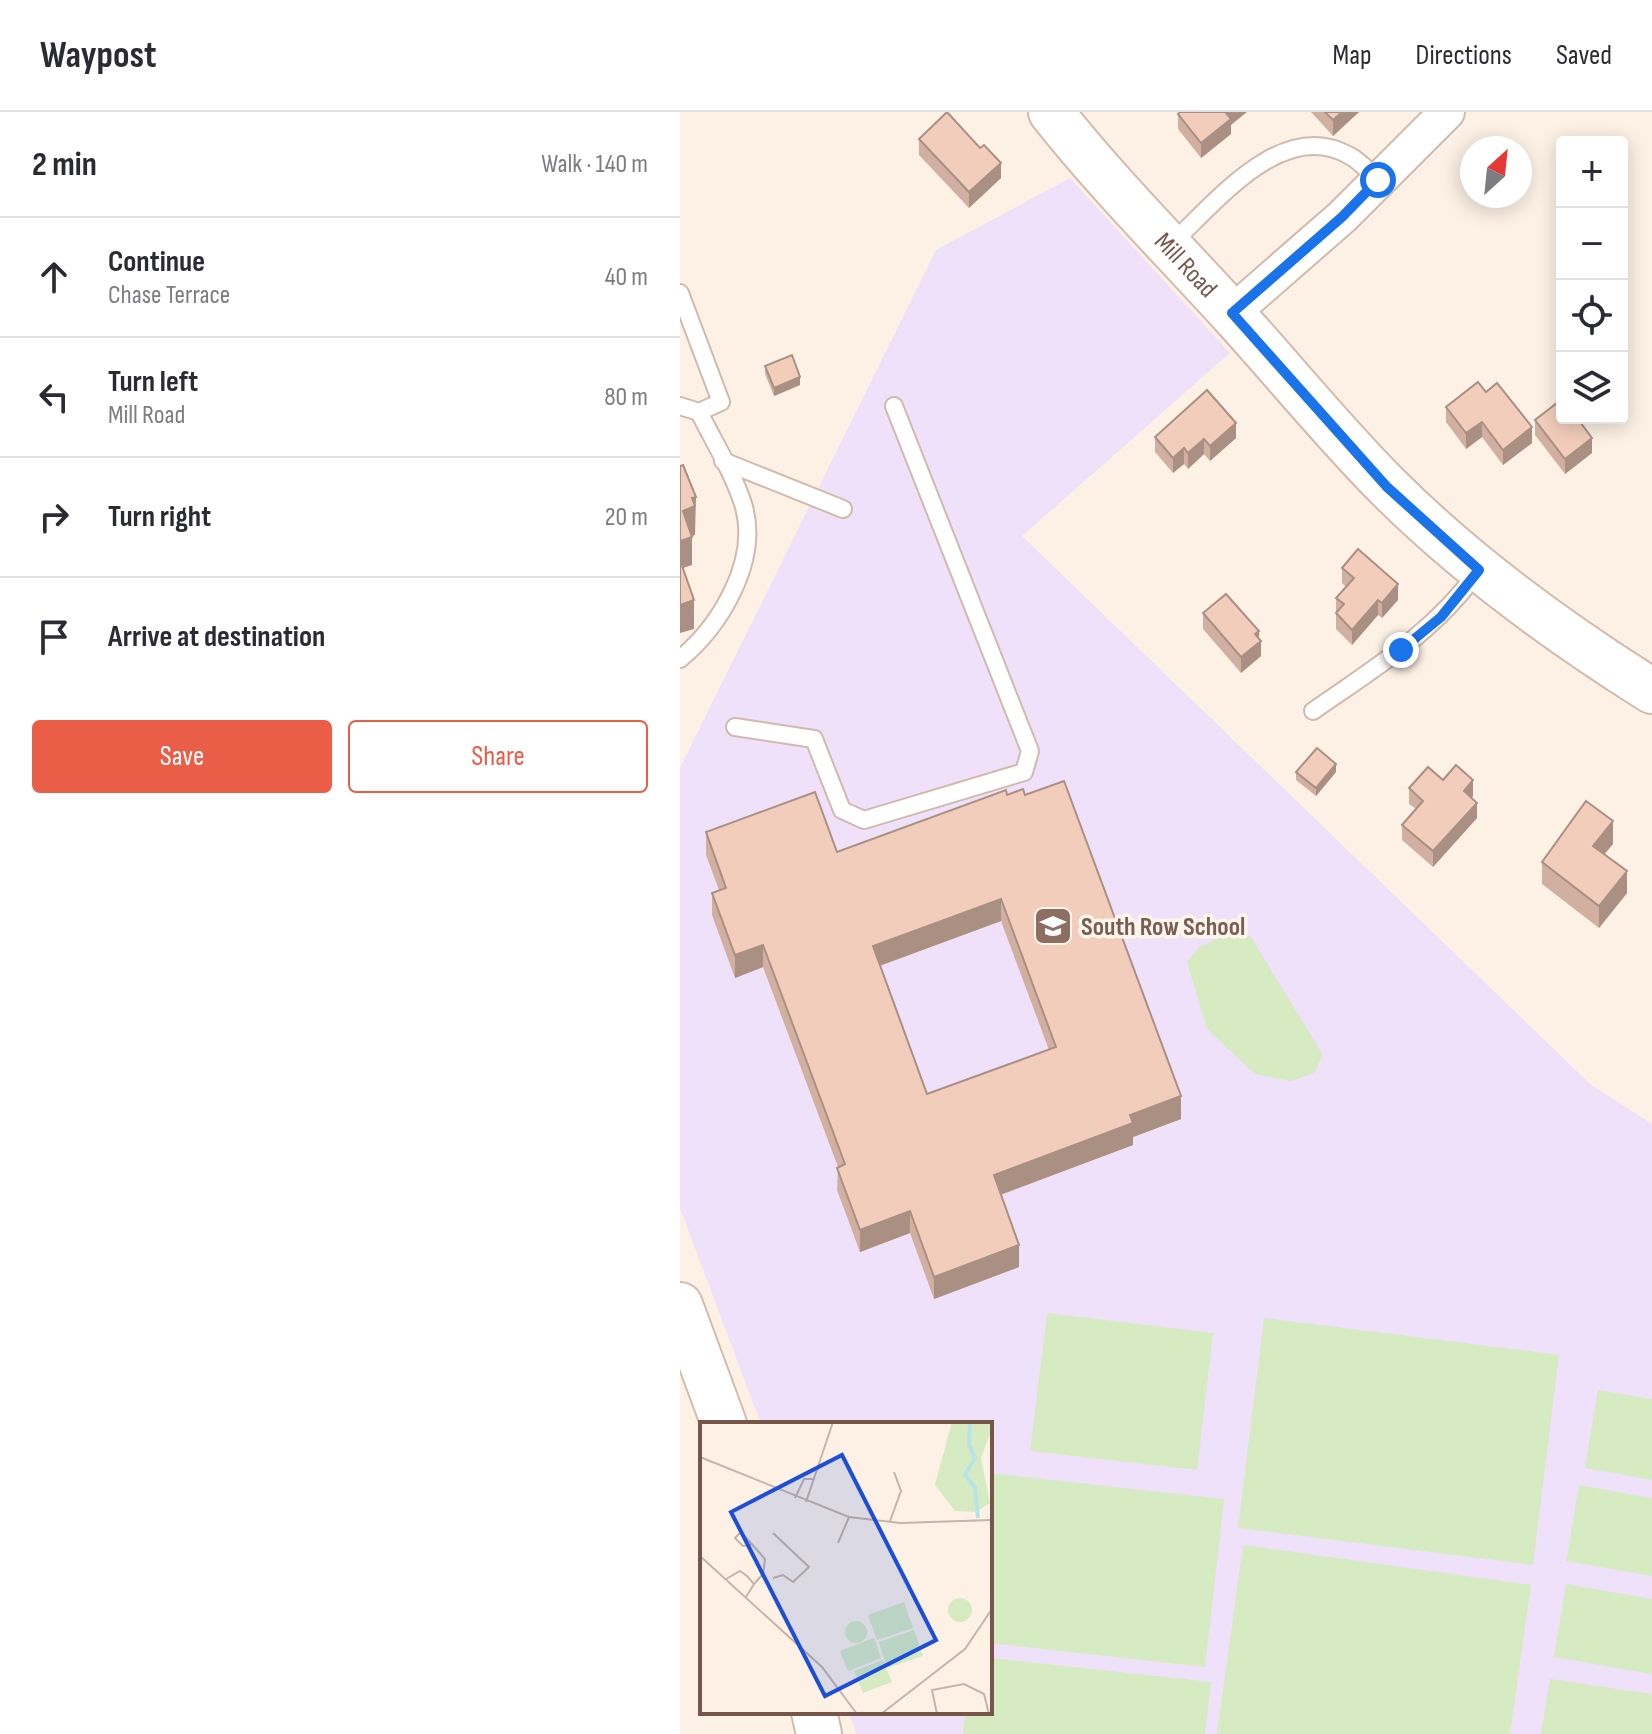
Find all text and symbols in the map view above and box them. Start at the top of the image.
text: Waypost [40,33,157,78]
text: Map [1333,39,1372,72]
text: Directions [1416,39,1512,72]
text: Saved [1556,39,1612,72]
north arrow [1460,136,1532,208]
map controls [1556,136,1628,424]
button: + [1556,136,1628,208]
text: 2 min [32,144,97,185]
text: Walk · 140 m [541,149,648,180]
route start [1360,162,1396,198]
button: − [1556,208,1628,280]
street label: Mill Road [1147,227,1223,304]
text: Continue [108,244,205,280]
icon: ahead [32,255,76,299]
text: 40 m [605,262,648,293]
text: Chase Terrace [108,280,230,311]
button: locate [1556,280,1628,352]
button: layers [1556,352,1628,424]
text: Turn left [108,364,198,400]
icon: left [32,375,76,419]
text: 80 m [604,382,648,413]
text: Mill Road [108,400,185,431]
icon: right [32,495,76,539]
text: Turn right [108,499,211,535]
text: 20 m [605,502,648,533]
icon: arrive [32,615,76,659]
text: Arrive at destination [108,619,325,655]
route end [1383,632,1419,668]
button: Save [32,720,332,793]
button: Share [348,720,648,793]
school or university icon: South Row School [1032,905,1074,947]
place label: South Row School [1081,912,1245,943]
inset map [700,1422,992,1714]

